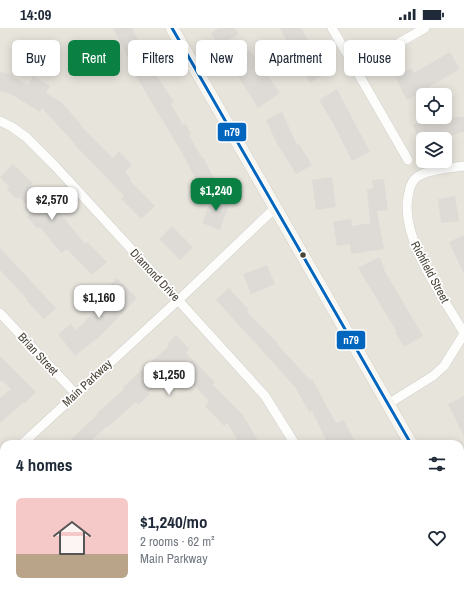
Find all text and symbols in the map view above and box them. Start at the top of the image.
text: 14:09 [20,4,51,25]
chip: Buy [12,40,60,76]
chip: Rent [68,40,120,76]
chip: Filters [128,40,188,76]
chip: New [196,40,247,76]
chip: Apartment [255,40,336,76]
chip: House [344,40,405,76]
map controls [416,88,452,168]
button: locate [416,88,452,124]
line badge: n79 [217,122,247,142]
text: n79 [224,125,240,139]
button: layers [416,132,452,168]
pin: $1,240 [183,178,249,212]
text: $1,240 [200,182,232,199]
pin: $2,570 [19,187,85,221]
text: $2,570 [36,191,68,208]
street label: Richfield Street [407,238,453,306]
street label: Diamond Drive [127,245,183,305]
unlabelled marker [298,250,308,260]
pin: $1,160 [66,285,132,319]
text: $1,160 [83,289,115,306]
street label: Brian Street [14,329,62,379]
line badge: n79 [336,330,366,350]
text: n79 [343,333,359,347]
street label: Main Parkway [59,356,115,410]
pin: $1,250 [136,362,202,396]
text: $1,250 [153,366,185,383]
text: 4 homes [16,453,73,476]
icon: filters [426,453,448,475]
text: $1,240/mo [140,510,207,533]
icon: home [48,514,96,562]
icon: heart [426,527,448,549]
text: 2 rooms · 62 m² [140,533,215,550]
text: Main Parkway [140,550,208,567]

